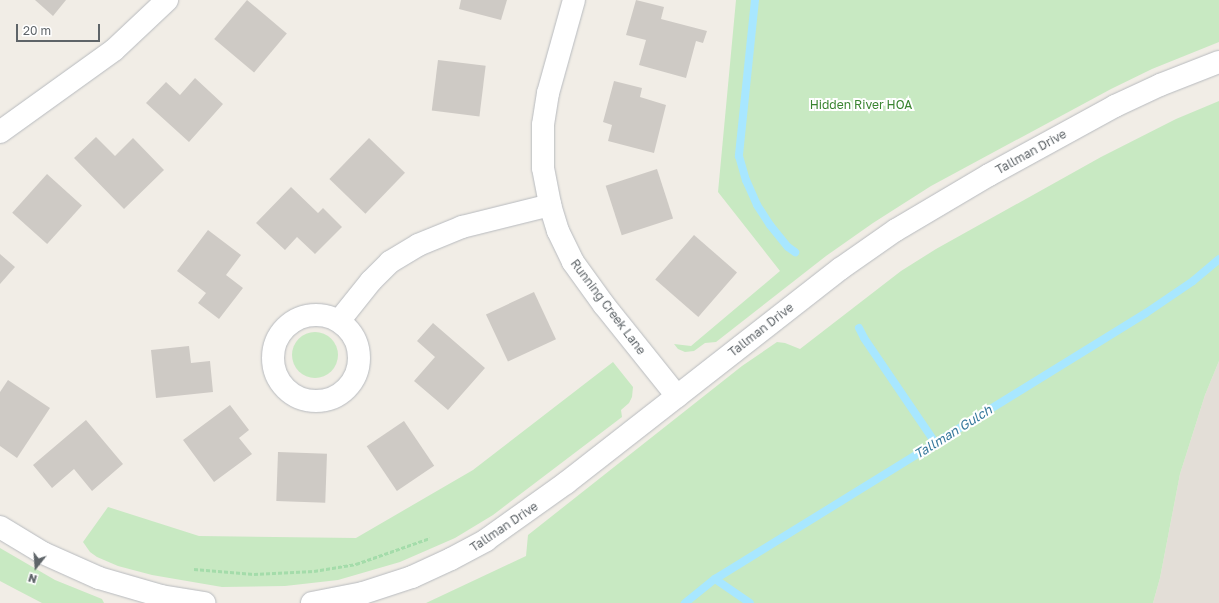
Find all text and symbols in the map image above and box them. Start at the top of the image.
scale bar [18,16,102,42]
text: 20 m [23,23,51,38]
park label: Hidden River HOA [810,98,912,112]
street label: Tallman Drive [993,127,1069,177]
street label: Running Creek Lane [568,257,648,357]
street label: Tallman Drive [726,300,796,360]
water label: Tallman Gulch [911,402,995,462]
street label: Tallman Drive [468,499,540,555]
north arrow [16,547,56,587]
text: N [26,572,38,586]

